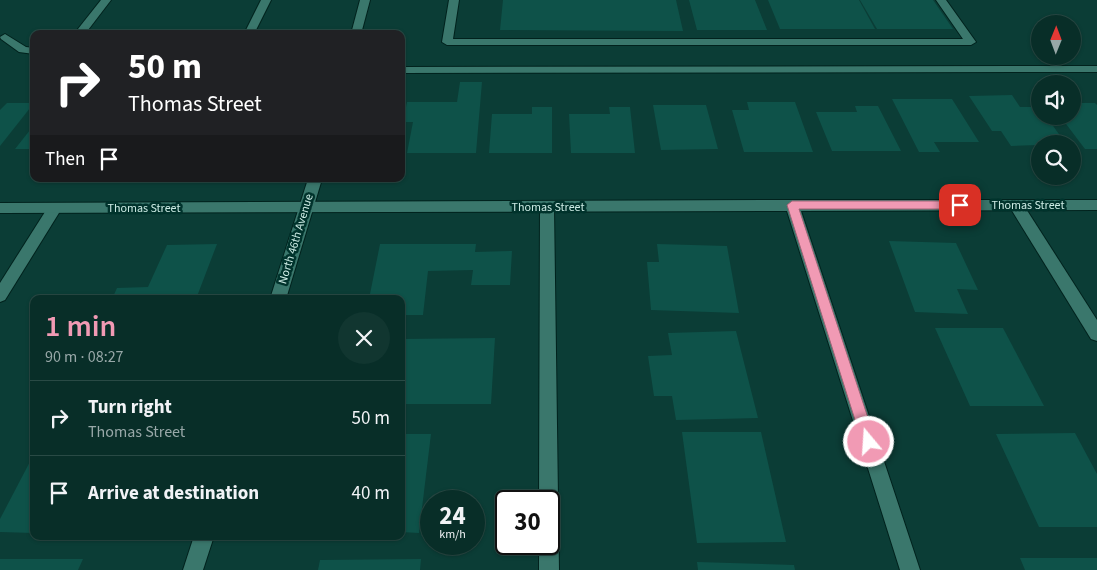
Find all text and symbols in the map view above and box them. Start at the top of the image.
north arrow [1031,15,1081,65]
map controls [1031,15,1081,185]
text: 50 m [128,42,202,92]
icon: right [45,50,110,115]
button: sound [1031,75,1081,125]
text: Thomas Street [128,88,262,120]
button: search [1031,135,1081,185]
icon: arrive [95,145,123,173]
text: Then [45,146,85,173]
pin [939,184,981,226]
icon: arrive [946,191,974,219]
street label: North 46th Avenue [274,192,318,286]
street label: Thomas Street [992,197,1064,214]
street label: Thomas Street [512,199,584,216]
street label: Thomas Street [108,200,180,217]
text: 1 min [45,305,116,348]
button: close [338,312,390,364]
text: 90 m · 08:27 [45,346,124,368]
text: Turn right [88,394,172,421]
icon: right [45,404,73,432]
text: 50 m [352,405,390,432]
position arrow [842,415,894,467]
text: Thomas Street [88,421,185,443]
icon: arrive [45,479,73,507]
text: Arrive at destination [88,480,259,507]
text: 40 m [352,480,390,507]
speed limit sign: 30 [495,490,560,555]
text: 24 [439,498,466,534]
text: km/h [439,526,466,543]

